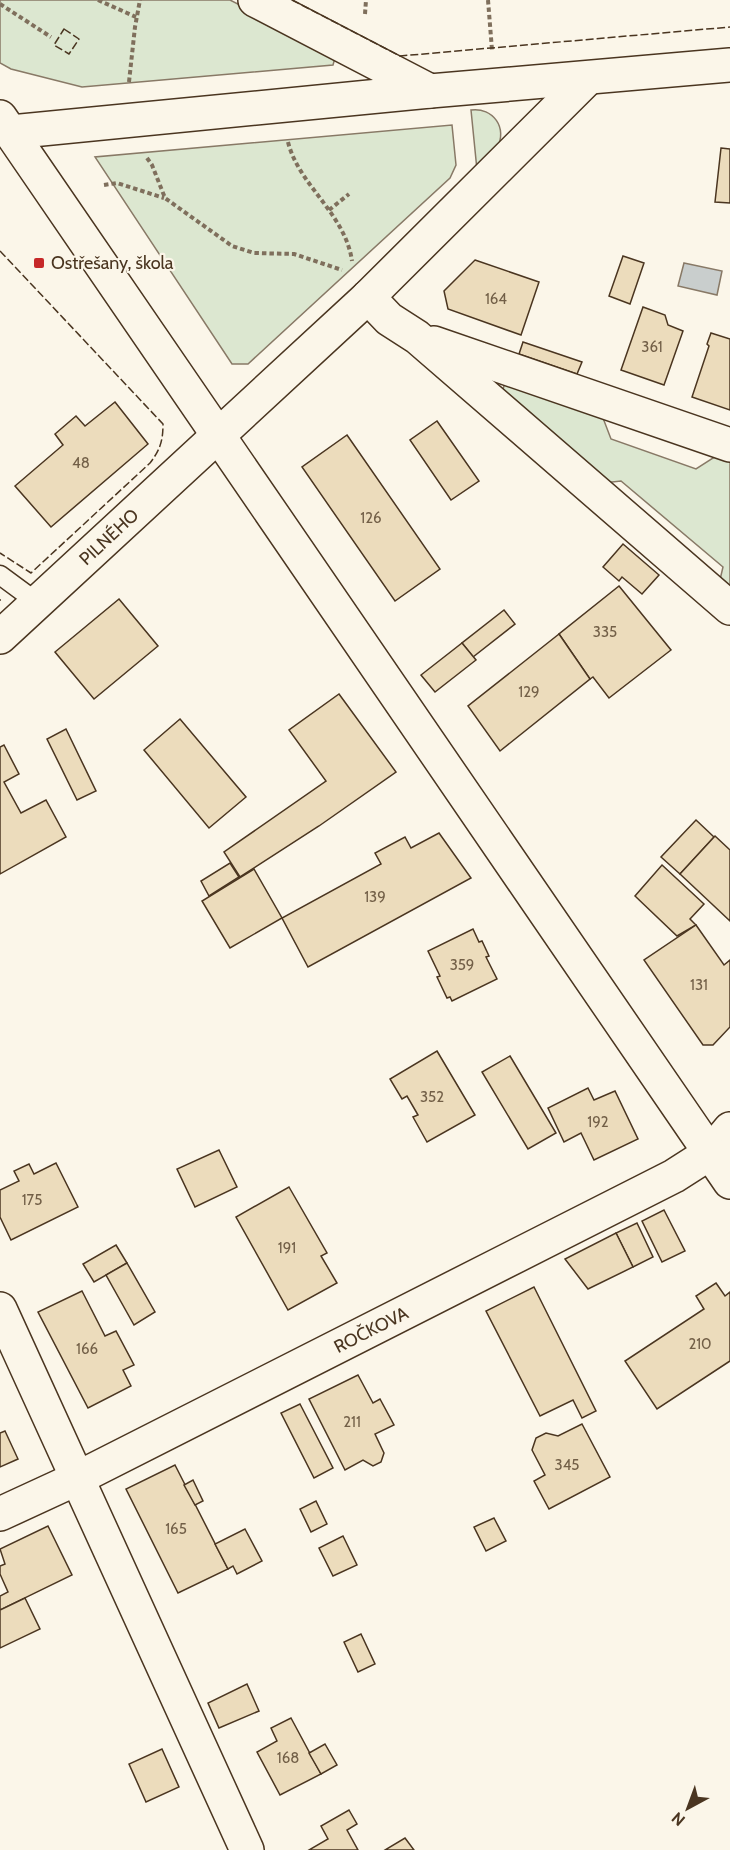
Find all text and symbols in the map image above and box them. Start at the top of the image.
place label: Ostřešany, škola [51,252,174,274]
marker: Ostřešany, škola [32,256,46,270]
house number: 164 [485,290,507,308]
house number: 361 [641,338,663,356]
house number: 48 [72,454,90,472]
street label: PILNÉHO [75,504,143,570]
house number: 126 [360,509,382,527]
house number: 335 [593,623,617,641]
house number: 129 [518,683,540,701]
house number: 139 [364,888,386,906]
house number: 359 [450,956,474,974]
house number: 131 [690,976,708,994]
house number: 352 [420,1088,444,1106]
house number: 192 [587,1113,609,1131]
house number: 175 [22,1191,42,1209]
house number: 191 [278,1239,296,1257]
street label: ROČKOVA [330,1302,412,1358]
house number: 210 [688,1335,712,1353]
house number: 166 [76,1340,98,1358]
house number: 211 [343,1413,361,1431]
house number: 345 [555,1456,579,1474]
house number: 165 [165,1520,187,1538]
house number: 168 [277,1749,299,1767]
north arrow [658,1778,718,1838]
text: N [668,1808,689,1830]

